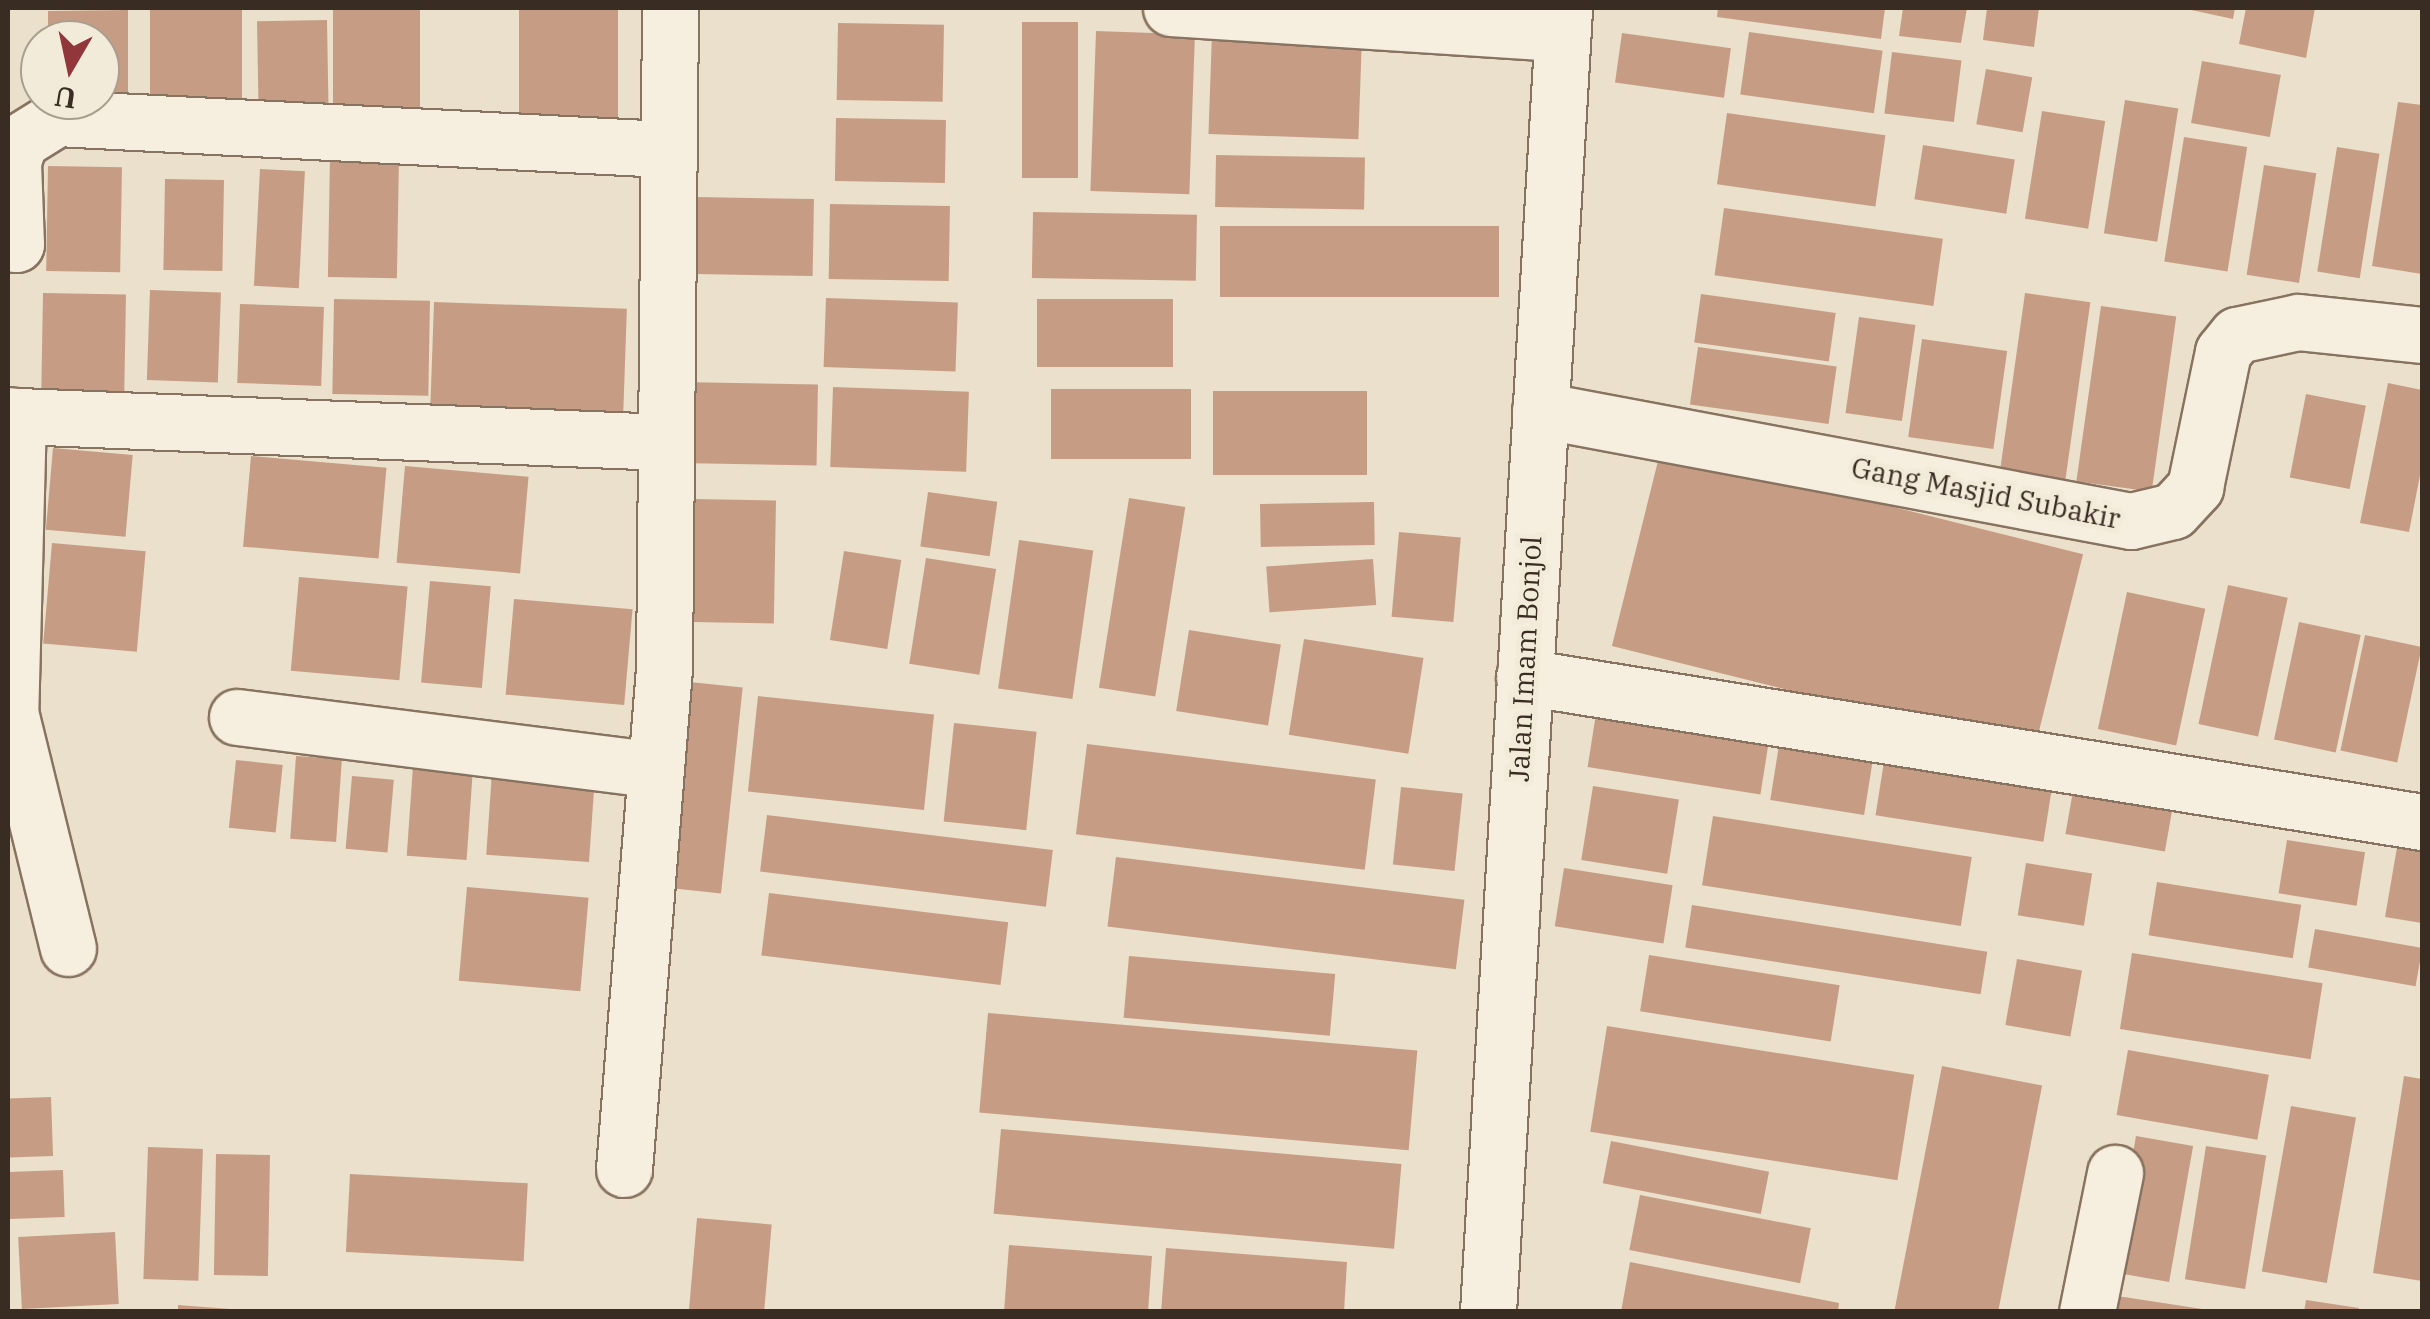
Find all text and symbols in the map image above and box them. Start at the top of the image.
north arrow [20,20,120,120]
text: U [52,78,79,118]
street label: Gang Masjid Subakir [1849,450,2123,536]
street label: Jalan Imam Bonjol [1502,535,1548,783]

